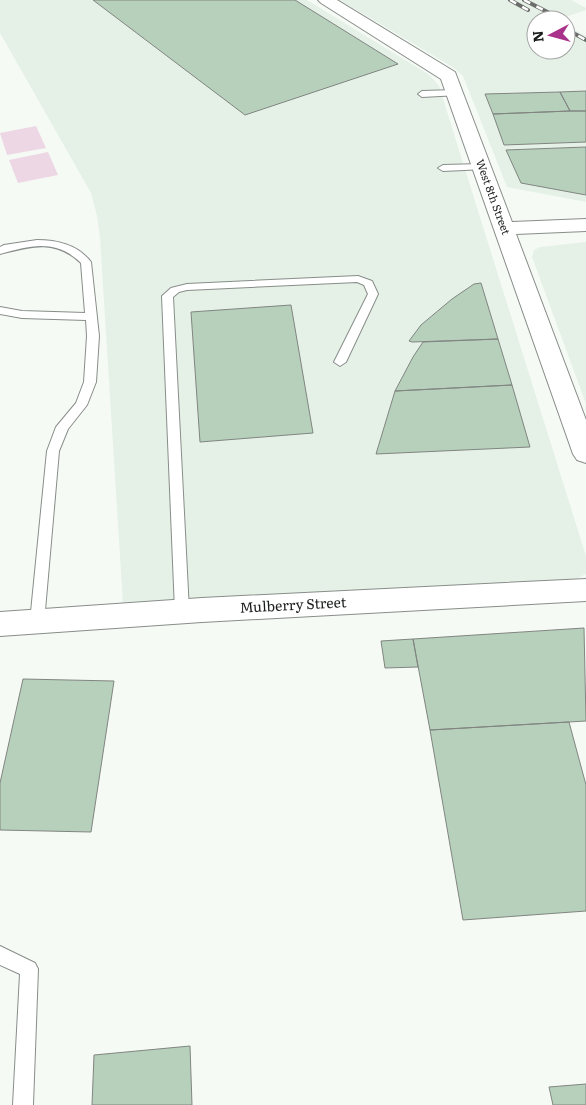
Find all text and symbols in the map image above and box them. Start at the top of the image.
north arrow [526,10,576,60]
text: N [526,29,548,43]
street label: West 8th Street [473,157,515,237]
street label: Mulberry Street [239,591,347,617]

